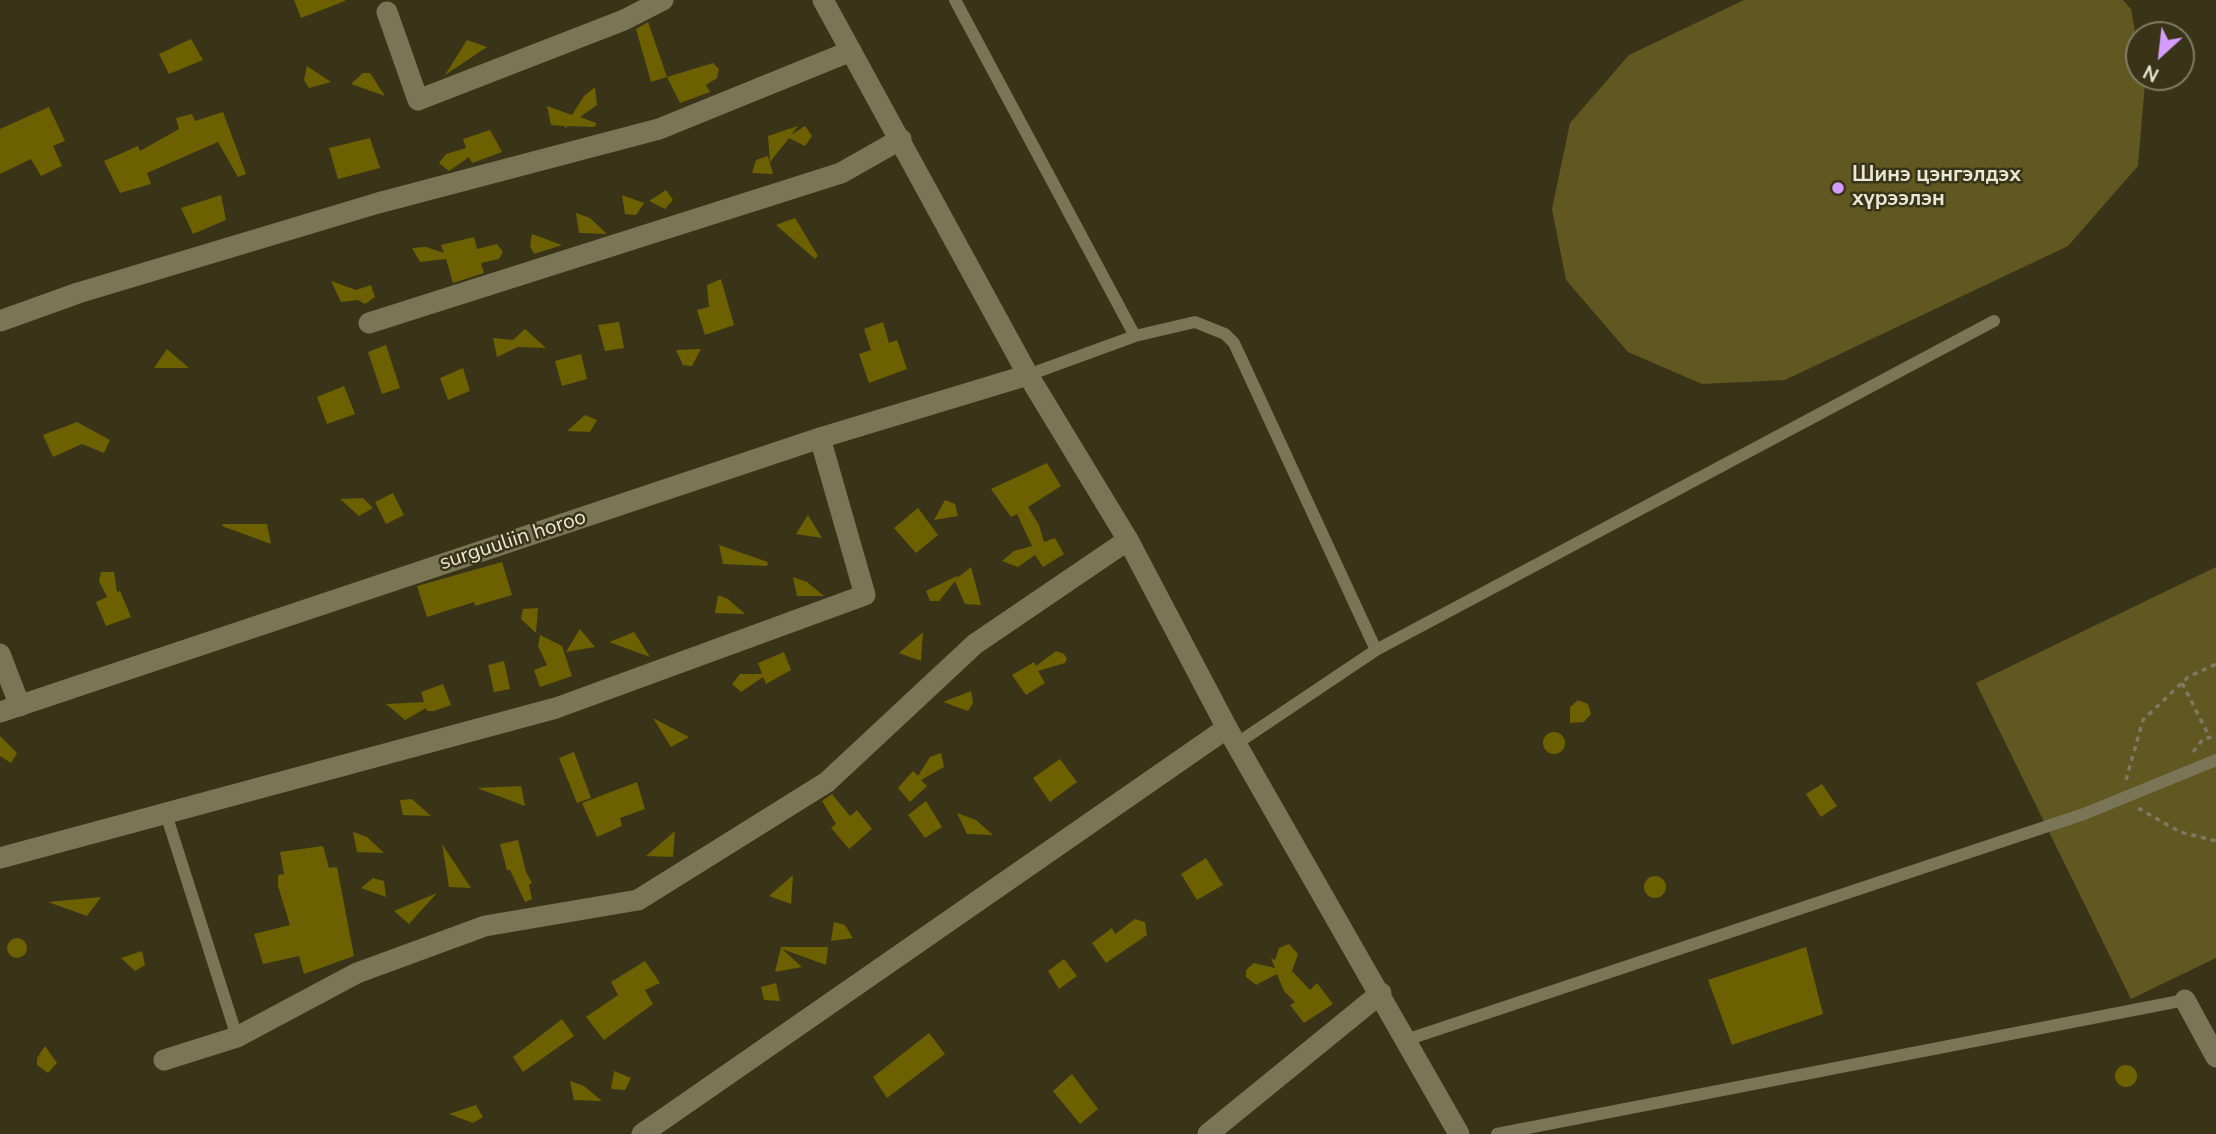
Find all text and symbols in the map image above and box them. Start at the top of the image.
north arrow [2125,21,2195,91]
text: N [2139,58,2164,88]
place label: Шинэ цэнгэлдэх хүрээлэн [1852,163,2021,213]
marker: Шинэ цэнгэлдэх хүрээлэн [1830,180,1846,196]
street label: surguuliin horoo [436,505,590,577]

